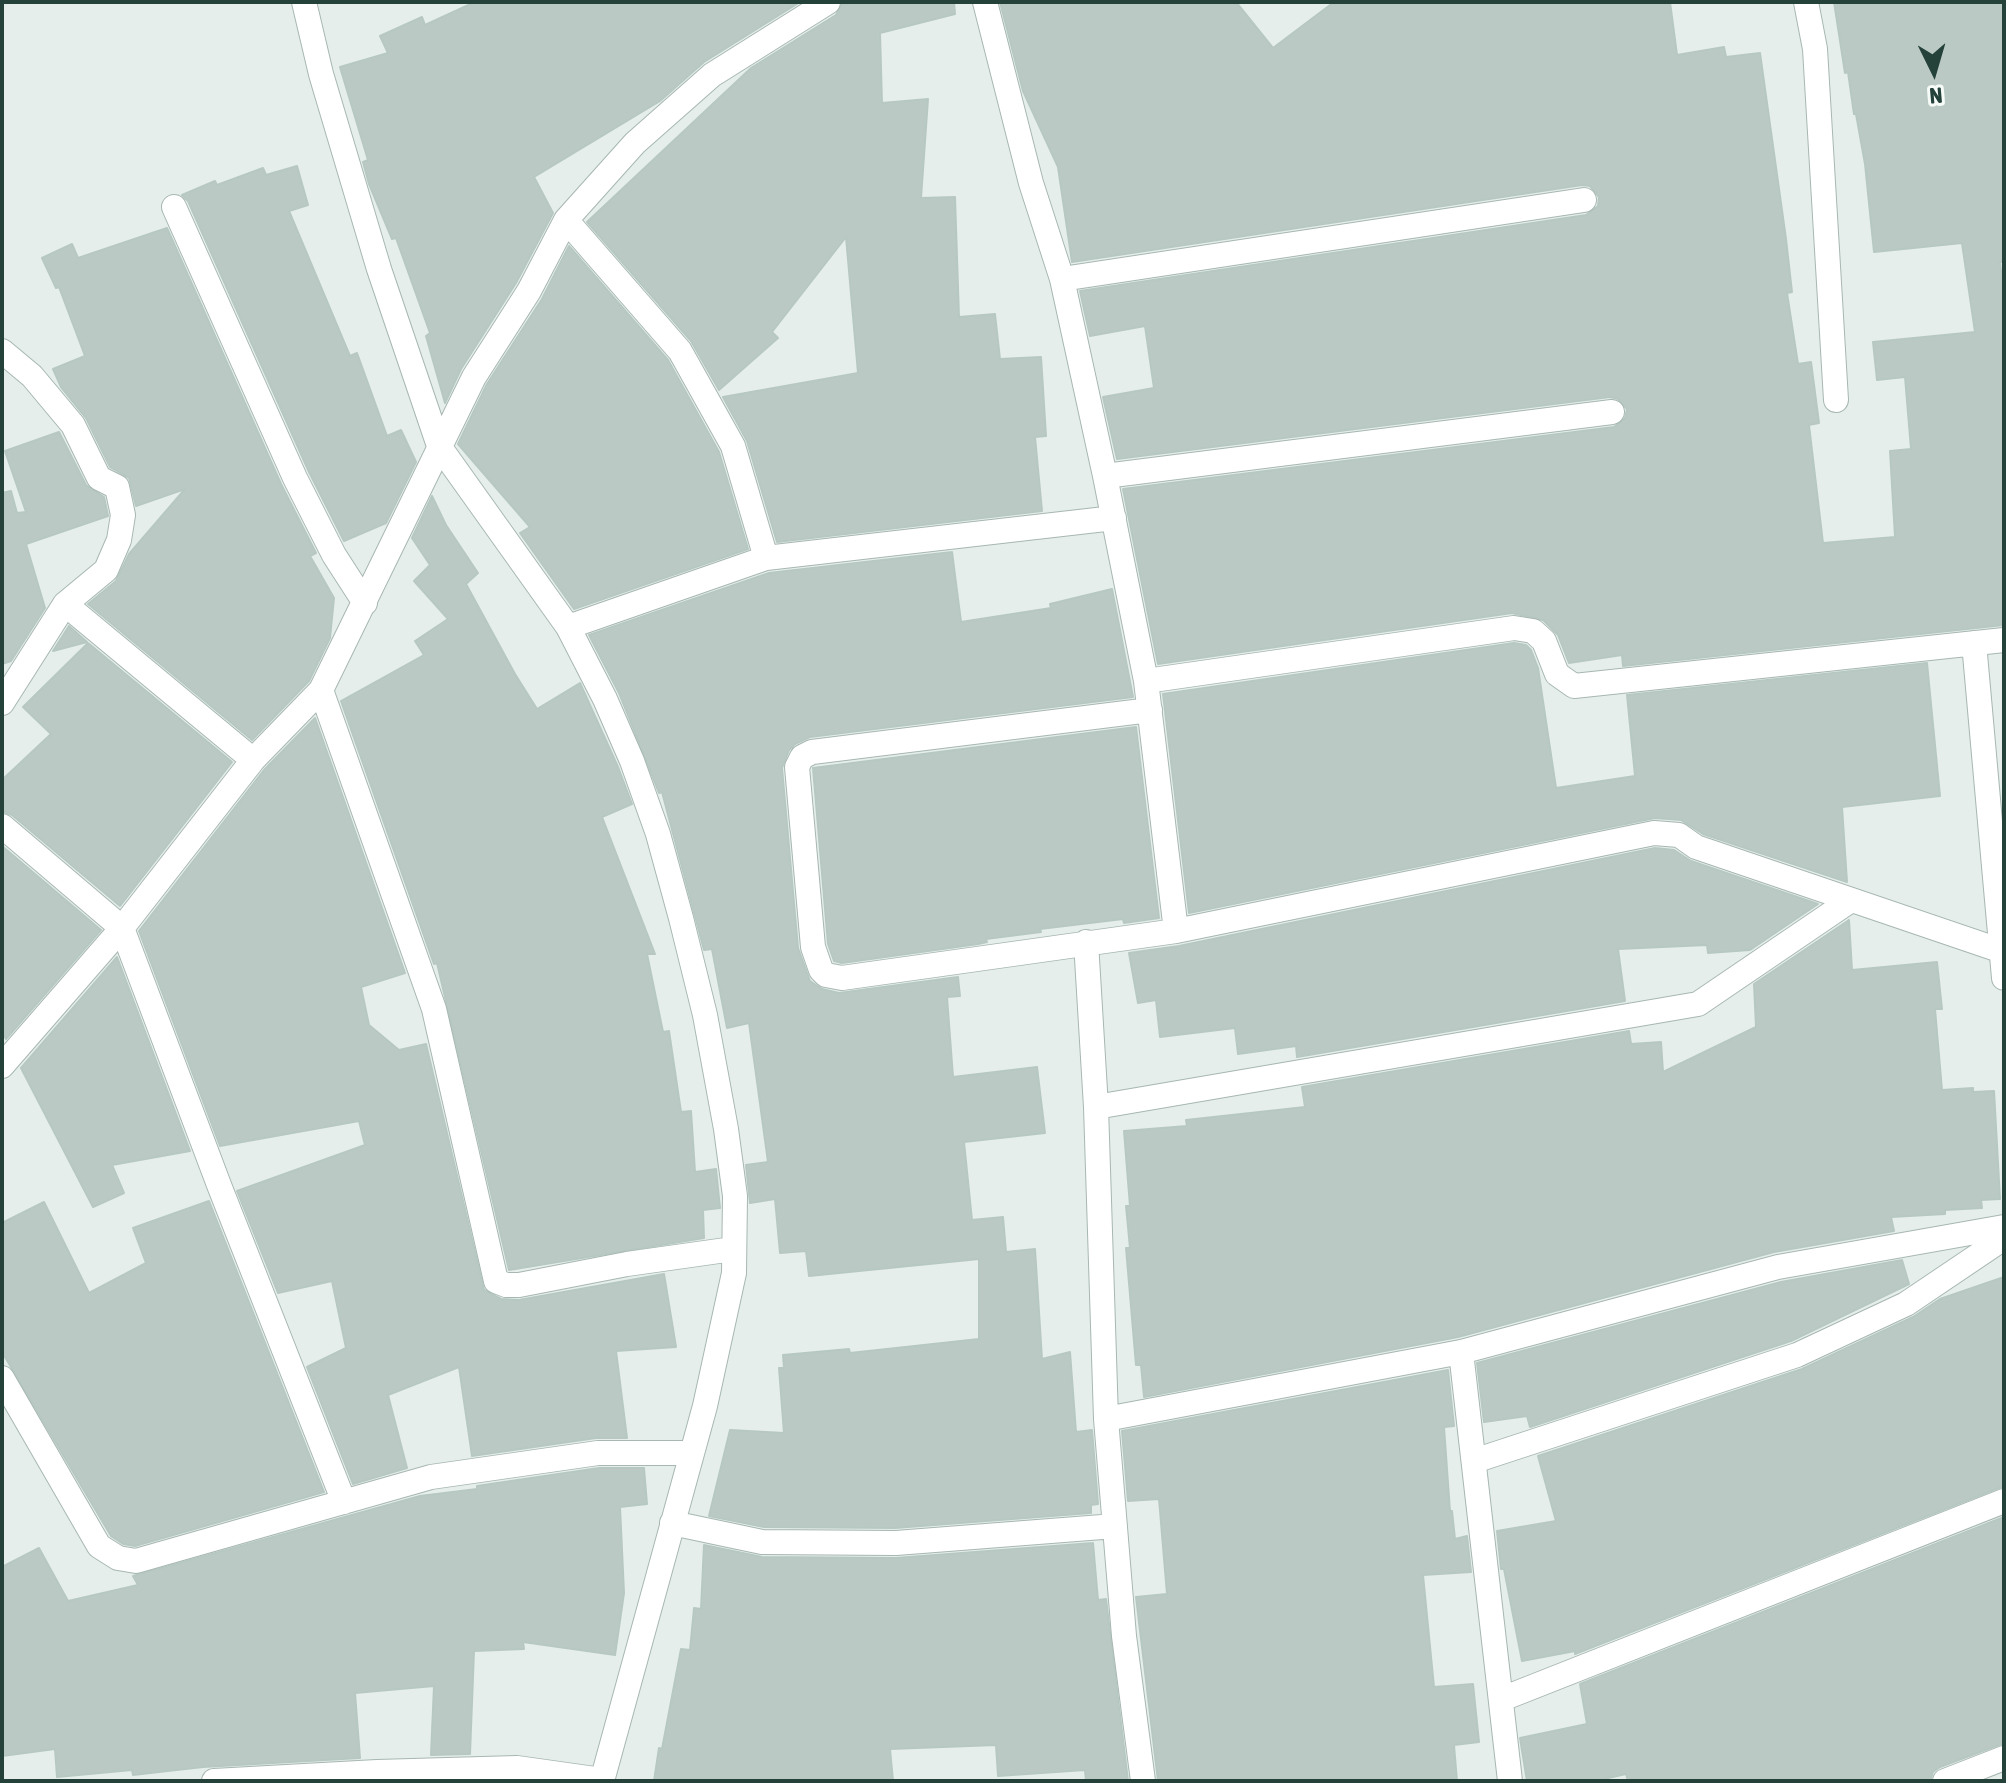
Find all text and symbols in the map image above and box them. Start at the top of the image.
north arrow [1894,32,1974,112]
text: N [1928,82,1944,109]

